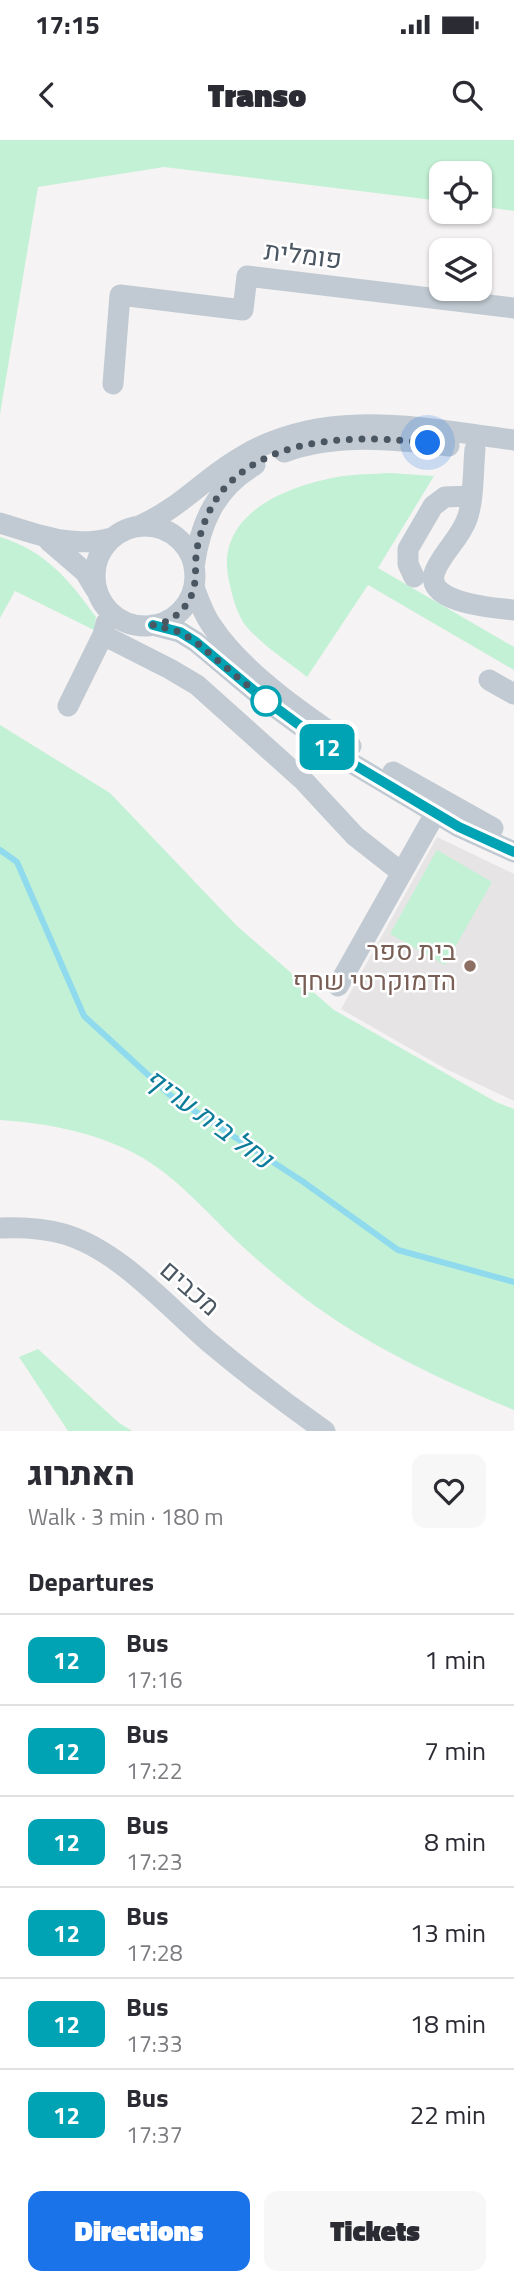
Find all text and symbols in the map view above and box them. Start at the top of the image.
text: 17:15 [35,5,100,44]
text: Transo [208,71,306,119]
icon: back [28,76,66,114]
icon: search [448,76,486,114]
map controls [429,161,492,301]
button: locate [429,161,492,224]
street label: פומלית [262,230,344,279]
button: layers [429,238,492,301]
your location [410,425,445,460]
unlabelled marker [251,686,281,716]
line badge: 12 [296,724,358,770]
text: 12 [314,729,340,765]
place label: בית ספר הדמוקרטי שחף [293,931,456,1000]
marker: בית ספר הדמוקרטי שחף [462,958,478,974]
water label: נחל בית עריף [136,1056,284,1180]
street label: מכבים [152,1250,229,1325]
text: האתרוג [28,1448,135,1498]
button: heart [412,1454,486,1528]
text: Walk · 3 min · 180 m [28,1499,224,1534]
text: Departures [28,1562,154,1601]
text: Bus [126,1623,168,1662]
text: 1 min [424,1640,486,1679]
text: 12 [53,1642,80,1678]
text: 17:16 [126,1662,183,1697]
text: Bus [126,1714,168,1753]
text: 7 min [424,1731,486,1770]
text: 12 [53,1733,80,1769]
text: 17:22 [126,1753,183,1788]
text: Bus [126,1805,168,1844]
text: 8 min [424,1822,486,1861]
text: 12 [53,1824,80,1860]
text: 17:23 [126,1844,183,1879]
text: Bus [126,1896,168,1935]
text: 13 min [410,1913,486,1952]
text: 12 [53,1915,80,1951]
text: 17:28 [126,1935,183,1970]
text: Bus [126,1987,168,2026]
text: 18 min [410,2004,486,2043]
text: 12 [53,2006,80,2042]
text: 17:33 [126,2026,183,2061]
text: Bus [126,2078,168,2117]
text: 22 min [410,2095,486,2134]
text: 12 [53,2097,80,2133]
text: 17:37 [126,2117,183,2152]
button: Directions [28,2191,250,2271]
button: Tickets [264,2191,486,2271]

